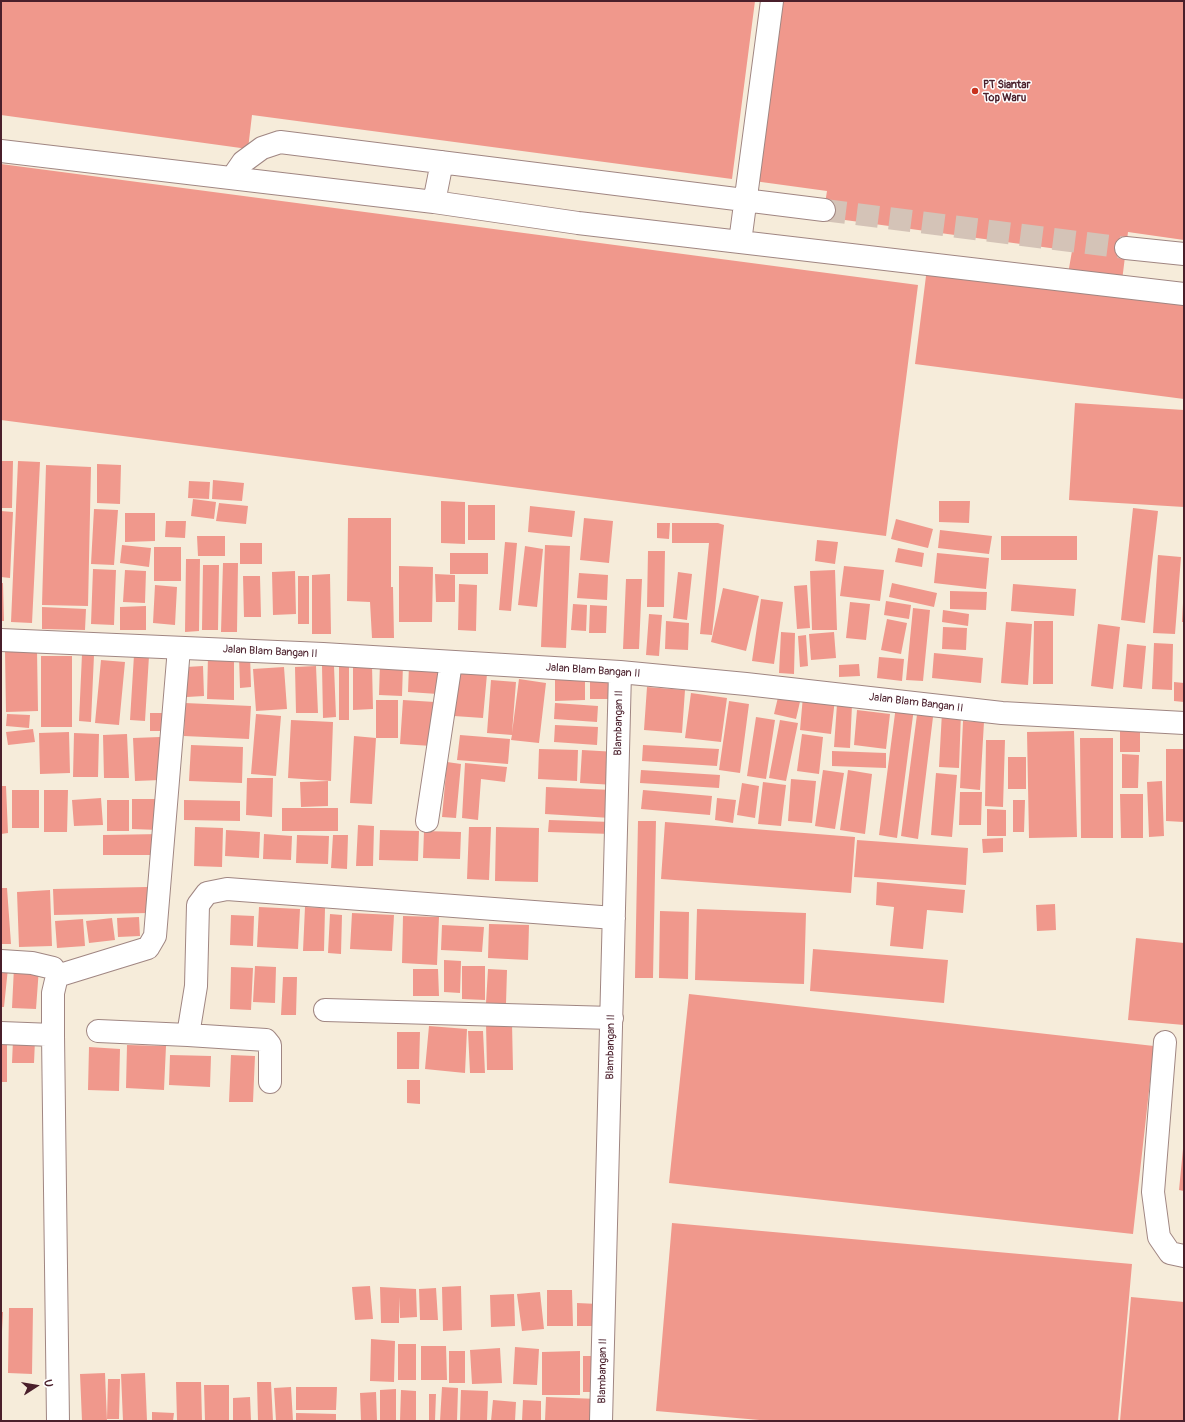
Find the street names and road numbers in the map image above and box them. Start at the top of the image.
street label: Jalan Blam Bangan II [222,643,318,661]
street label: Jalan Blam Bangan II [545,661,641,681]
street label: Blambangan II [612,690,626,756]
street label: Jalan Blam Bangan II [868,691,964,715]
street label: Blambangan II [604,1014,618,1080]
street label: Blambangan II [596,1338,610,1404]

